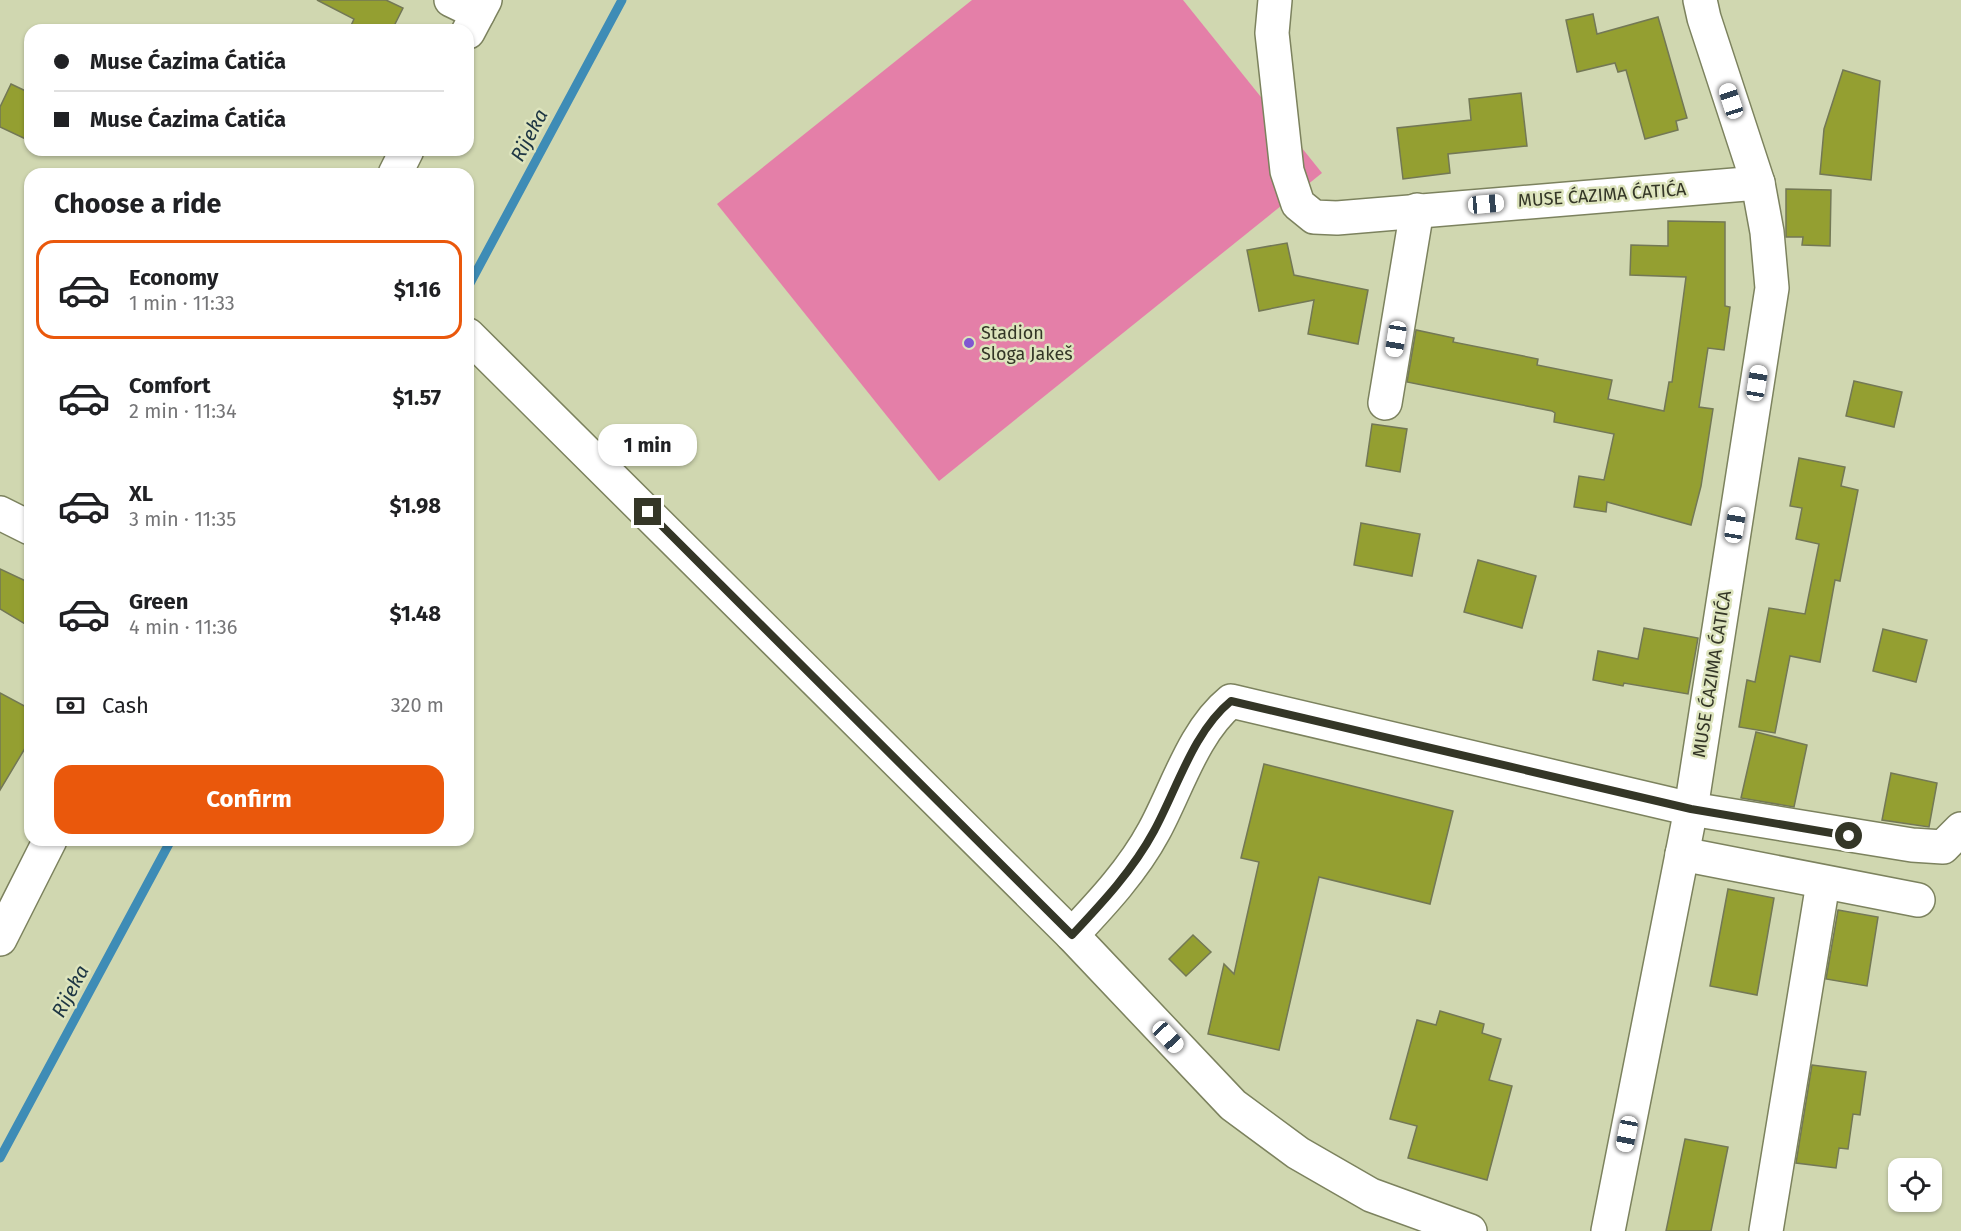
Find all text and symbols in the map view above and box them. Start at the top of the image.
text: Muse Ćazima Ćatića [90,48,286,75]
car [1717,81,1745,121]
water label: Rijeka [505,105,553,165]
text: Muse Ćazima Ćatića [90,106,286,133]
street label: MUSE ĆAZIMA ĆATIĆA [1517,178,1688,212]
text: Choose a ride [54,188,221,220]
car [1467,193,1505,215]
icon: car [57,263,111,317]
text: Economy [129,264,218,291]
text: $1.16 [394,276,441,303]
text: 1 min · 11:33 [129,291,235,315]
car [1384,320,1408,358]
place label: Stadion Sloga Jakeš [981,322,1073,365]
marker: Stadion Sloga Jakeš [962,336,976,350]
car [1745,364,1769,402]
icon: car [57,371,111,425]
text: Comfort [129,372,210,399]
text: $1.57 [393,384,441,411]
text: 2 min · 11:34 [129,399,237,423]
callout: 1 min [598,425,698,467]
text: 1 min [623,433,672,457]
icon: car [57,479,111,533]
text: XL [129,480,153,507]
text: $1.98 [390,492,441,519]
route end [634,498,661,525]
car [1723,506,1747,544]
text: 3 min · 11:35 [129,507,236,531]
icon: car [57,587,111,641]
text: Green [129,588,188,615]
street label: MUSE ĆAZIMA ĆATIĆA [1688,588,1736,759]
text: $1.48 [389,600,441,627]
text: 4 min · 11:36 [129,615,238,639]
icon: cash [54,689,87,722]
text: Cash [102,692,149,719]
text: 320 m [391,693,444,717]
button: Confirm [54,765,444,834]
route start [1835,822,1862,849]
water label: Rijeka [46,961,94,1021]
car [1149,1018,1187,1056]
car [1615,1115,1639,1153]
map controls [1888,1158,1942,1212]
button: locate [1888,1158,1942,1212]

